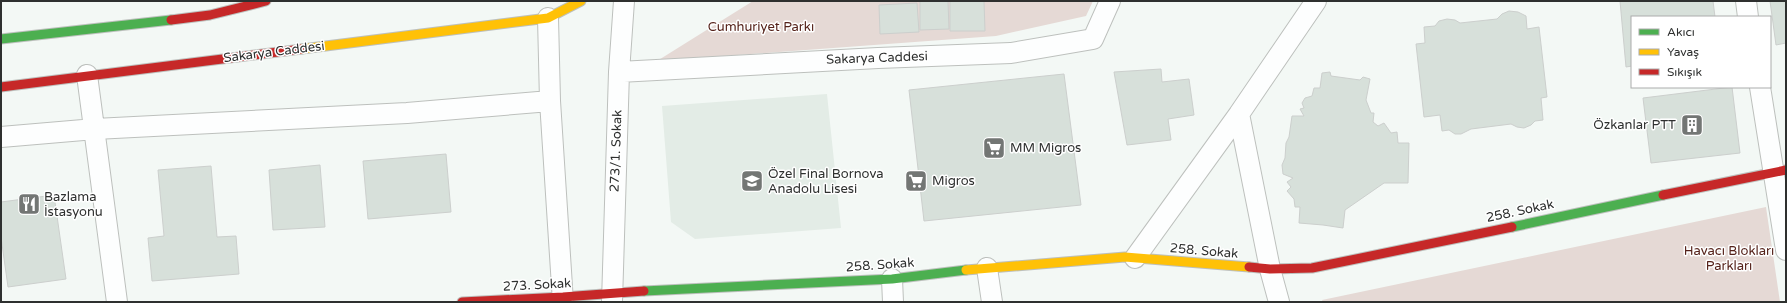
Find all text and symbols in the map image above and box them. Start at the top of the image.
legend [1631,16,1771,88]
park label: Cumhuriyet Parkı [708,19,814,35]
text: Akıcı [1667,25,1695,39]
street label: Sakarya Caddesi [223,38,325,66]
text: Yavaş [1667,45,1699,59]
street label: Sakarya Caddesi [826,48,928,68]
text: Sıkışık [1667,65,1703,79]
street label: 273/1. Sokak [607,110,625,192]
building icon: Özkanlar PTT [1679,112,1705,138]
place label: Özkanlar PTT [1593,117,1676,133]
supermarket icon: MM Migros [981,135,1007,161]
place label: MM Migros [1010,140,1081,156]
place label: Özel Final Bornova Anadolu Lisesi [768,166,884,197]
school or university icon: Özel Final Bornova Anadolu Lisesi [739,168,765,194]
supermarket icon: Migros [903,168,929,194]
place label: Migros [932,173,975,189]
place label: Bazlama İstasyonu [44,189,103,220]
restaurant icon: Bazlama İstasyonu [16,191,42,217]
street label: 258. Sokak [1485,196,1555,226]
street label: 258. Sokak [1169,240,1239,262]
park label: Havacı Blokları Parkları [1684,243,1774,274]
street label: 258. Sokak [845,255,915,275]
street label: 273. Sokak [502,275,572,295]

